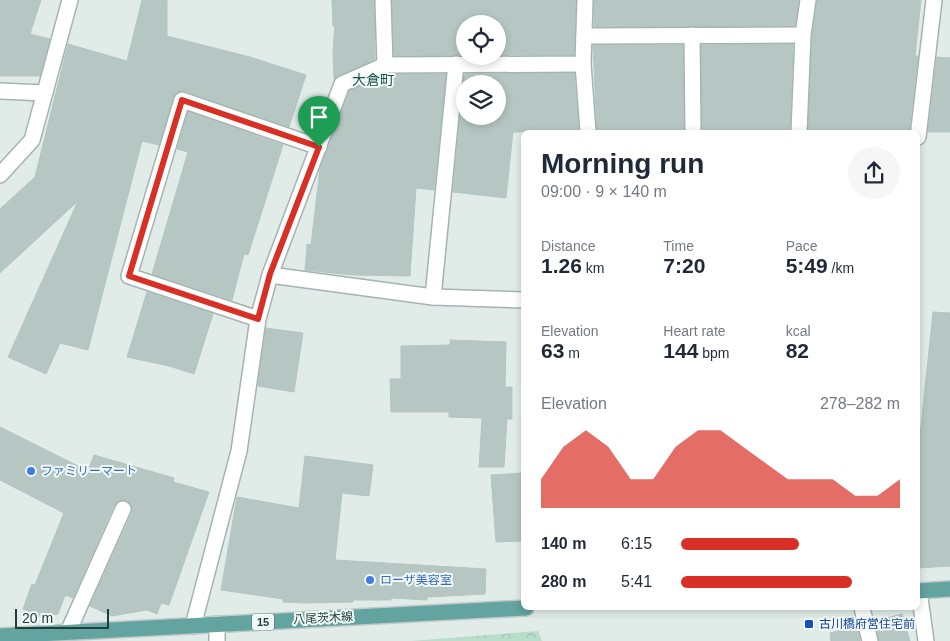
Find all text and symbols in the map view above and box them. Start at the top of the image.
map controls [456,15,506,125]
button: locate [456,15,506,65]
district label: 大倉町 [352,72,394,88]
button: layers [456,75,506,125]
pin [298,96,340,147]
icon: arrive [305,103,333,131]
button: share [848,147,900,199]
text: Morning run [541,148,704,179]
text: 09:00 · 9 × 140 m [541,183,667,200]
text: Distance [541,238,595,254]
text: Time [663,238,694,254]
text: Pace [786,238,818,254]
text: 1.26 [541,254,582,277]
text: 7:20 [663,254,705,277]
text: 5:49 [786,254,828,277]
text: km [582,260,604,276]
text: /km [828,260,854,276]
text: Elevation [541,323,599,339]
text: Heart rate [663,323,726,339]
text: kcal [786,323,811,339]
text: 63 [541,339,564,362]
text: 144 [663,339,698,362]
text: 82 [786,339,809,362]
text: m [564,345,580,361]
text: bpm [698,345,730,361]
text: Elevation [541,395,607,412]
text: 278–282 m [820,395,900,412]
place label: ファミリーマート [41,464,137,478]
marker: ファミリーマート [25,465,37,477]
text: 140 m [541,535,586,552]
text: 6:15 [621,535,652,552]
place label: ローザ美容室 [380,573,452,587]
text: 280 m [541,573,586,590]
text: 5:41 [621,573,652,590]
marker: ローザ美容室 [364,574,376,586]
scale bar [15,606,109,629]
street label: 八尾茨木線 [293,609,353,627]
text: 20 m [22,610,53,626]
road number: 15 [252,614,274,630]
place label: 古川橋府営住宅前 [819,617,915,631]
marker: 古川橋府営住宅前 [803,618,815,630]

